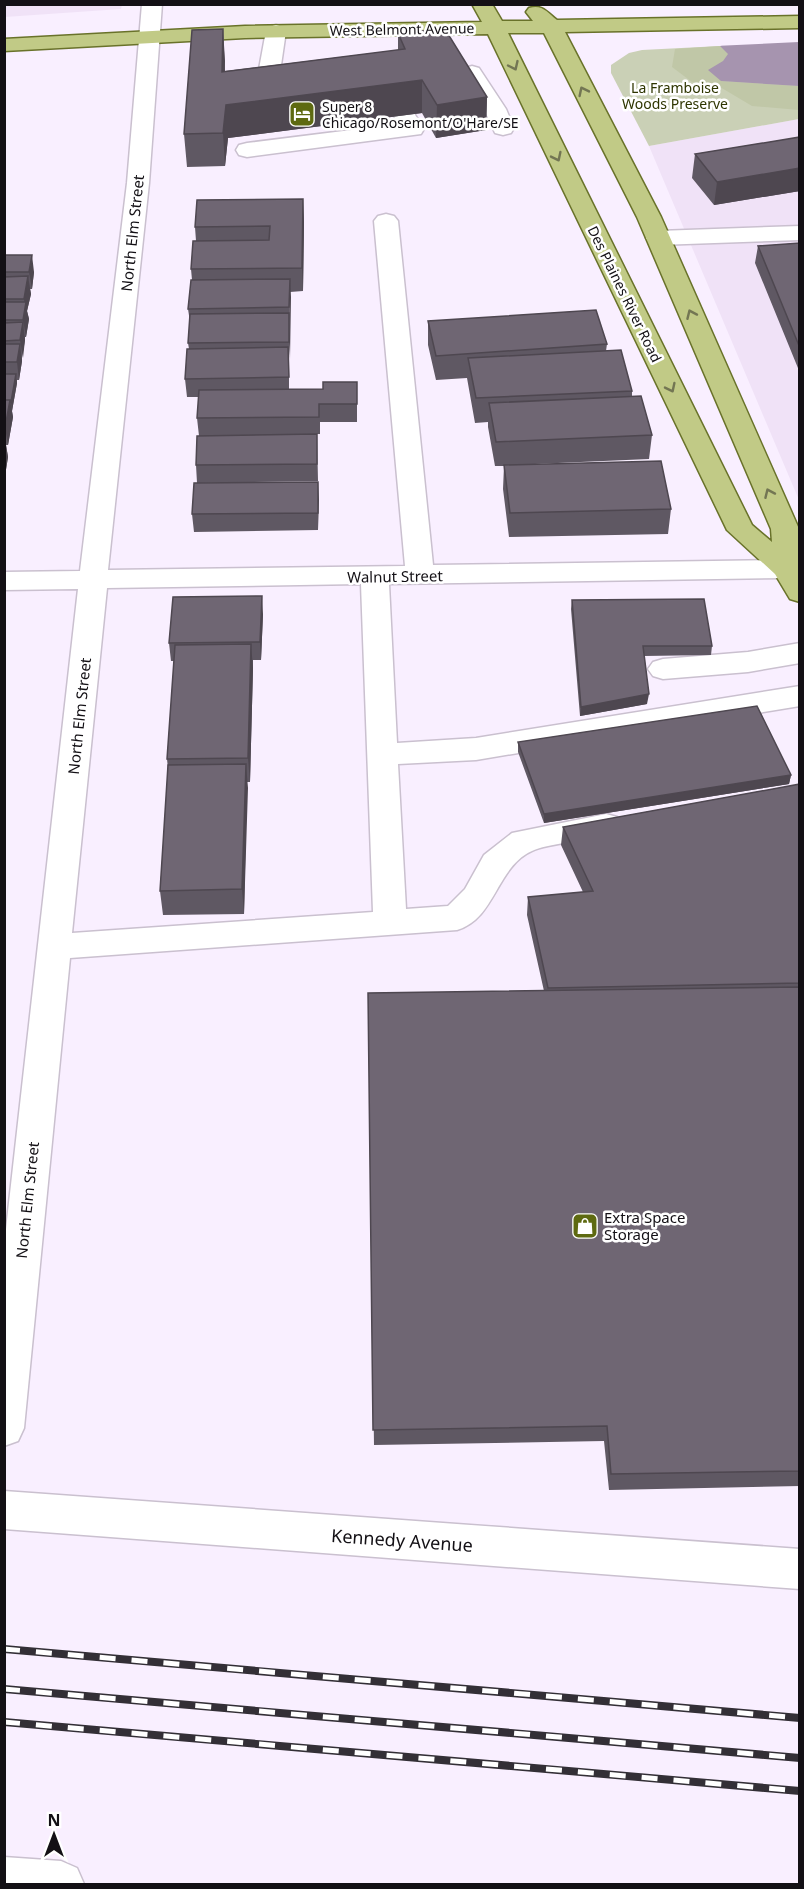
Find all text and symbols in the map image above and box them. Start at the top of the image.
street label: West Belmont Avenue [329,18,475,40]
one-way arrow [506,59,518,70]
park label: La Framboise Woods Preserve [622,78,728,113]
one-way arrow [578,86,590,97]
place label: Super 8 Chicago/Rosemont/O'Hare/SE [322,97,519,132]
hotel icon: Super 8 Chicago/Rosemont/O'Hare/SE [287,99,317,129]
one-way arrow [550,150,562,161]
street label: North Elm Street [116,173,148,292]
street label: Des Plaines River Road [584,223,666,365]
one-way arrow [687,309,699,320]
one-way arrow [664,382,675,393]
one-way arrow [764,488,776,499]
street label: Walnut Street [347,565,444,587]
street label: North Elm Street [63,656,95,775]
street label: North Elm Street [11,1140,43,1259]
place label: Extra Space Storage [604,1207,685,1244]
shop icon: Extra Space Storage [570,1211,600,1241]
street label: Kennedy Avenue [330,1523,474,1557]
north arrow [24,1805,84,1865]
text: N [47,1809,61,1831]

